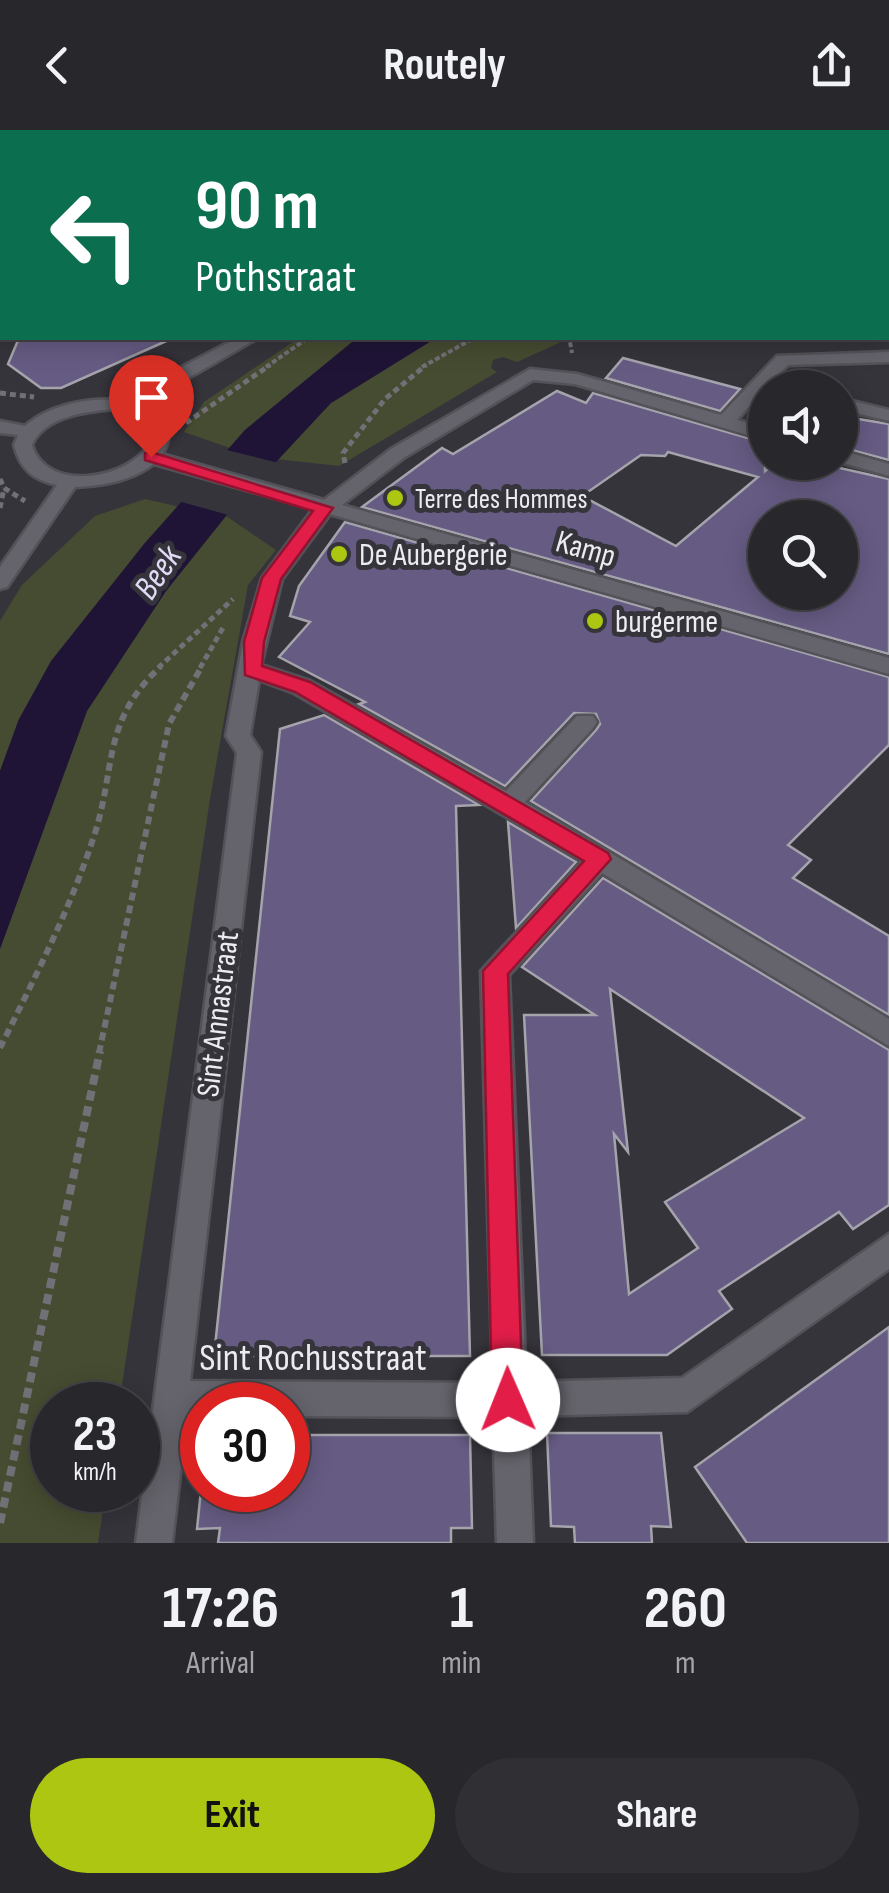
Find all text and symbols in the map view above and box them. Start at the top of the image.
icon: back [30,38,85,93]
text: Routely [383,38,506,93]
icon: share [804,38,859,93]
text: 90 m [195,165,319,249]
icon: left [30,170,160,300]
text: Pothstraat [195,250,356,305]
pin [109,355,194,458]
icon: arrive [124,370,179,425]
map controls [748,370,858,610]
button: sound [748,370,858,480]
place label: Terre des Hommes [415,483,588,516]
marker: Terre des Hommes [384,487,406,509]
button: search [748,500,858,610]
street label: Kamp [551,522,620,577]
place label: De Aubergerie [359,536,508,575]
water label: Beek [125,537,192,608]
marker: De Aubergerie [328,543,350,565]
place label: burgerme [615,603,718,642]
marker: burgerme [584,610,606,632]
street label: Sint Annastraat [189,929,248,1099]
street label: Sint Rochusstraat [199,1336,427,1381]
position arrow [456,1348,560,1452]
speed limit sign: 30 [180,1382,310,1512]
text: 23 [73,1405,117,1465]
text: km/h [73,1457,117,1488]
text: 17:26 [162,1573,279,1645]
text: 1 [450,1573,473,1645]
text: 260 [644,1573,727,1645]
text: Arrival [186,1644,255,1683]
text: min [441,1644,482,1683]
text: m [675,1644,696,1683]
button: Exit [30,1758,435,1873]
button: Share [455,1758,859,1873]

